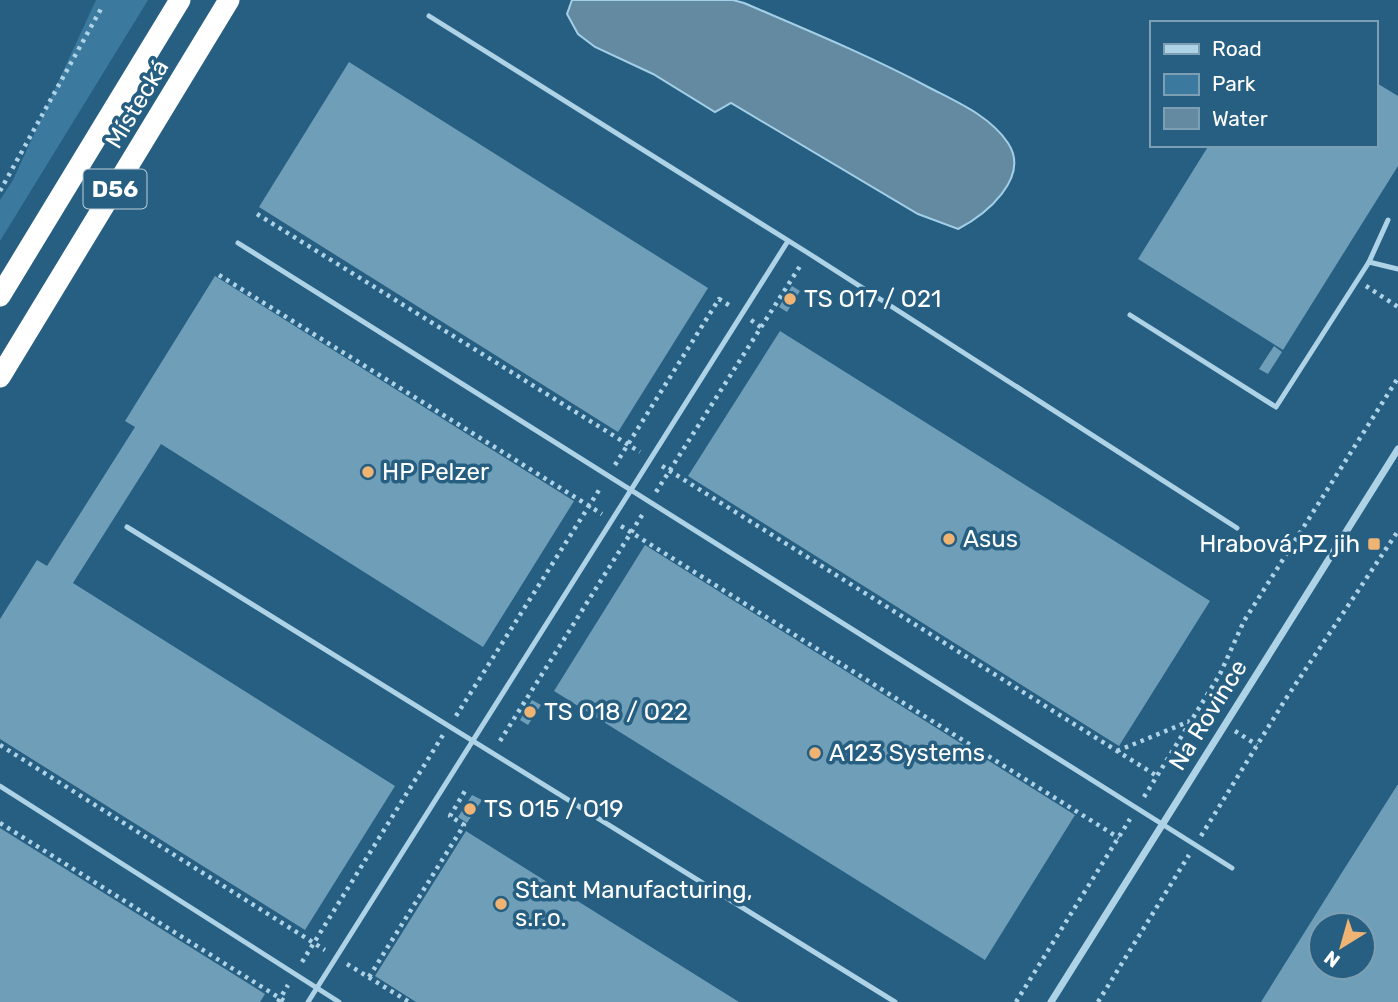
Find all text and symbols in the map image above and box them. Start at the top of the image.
legend [1150,21,1377,147]
text: Road [1212,36,1262,61]
street label: Místecká [100,55,174,153]
text: Park [1212,71,1256,96]
text: Water [1212,106,1268,131]
road number: D56 [83,170,146,208]
place label: TS O17 / O21 [804,285,941,313]
marker: TS O17 / O21 [782,291,798,307]
place label: HP Pelzer [382,458,489,486]
marker: HP Pelzer [360,464,376,480]
place label: Asus [963,525,1018,553]
place label: Hrabová,PZ jih [1199,530,1360,558]
marker: Asus [941,531,957,547]
marker: Hrabová,PZ jih [1366,536,1382,552]
street label: Na Rovince [1163,655,1253,775]
place label: TS O18 / O22 [544,698,688,726]
marker: TS O18 / O22 [522,704,538,720]
place label: A123 Systems [829,739,985,767]
marker: A123 Systems [807,745,823,761]
place label: TS O15 / O19 [484,795,623,823]
marker: TS O15 / O19 [462,801,478,817]
place label: Stant Manufacturing, s.r.o. [515,876,753,932]
marker: Stant Manufacturing, s.r.o. [493,896,509,912]
north arrow [1307,911,1377,981]
text: N [1320,946,1344,972]

